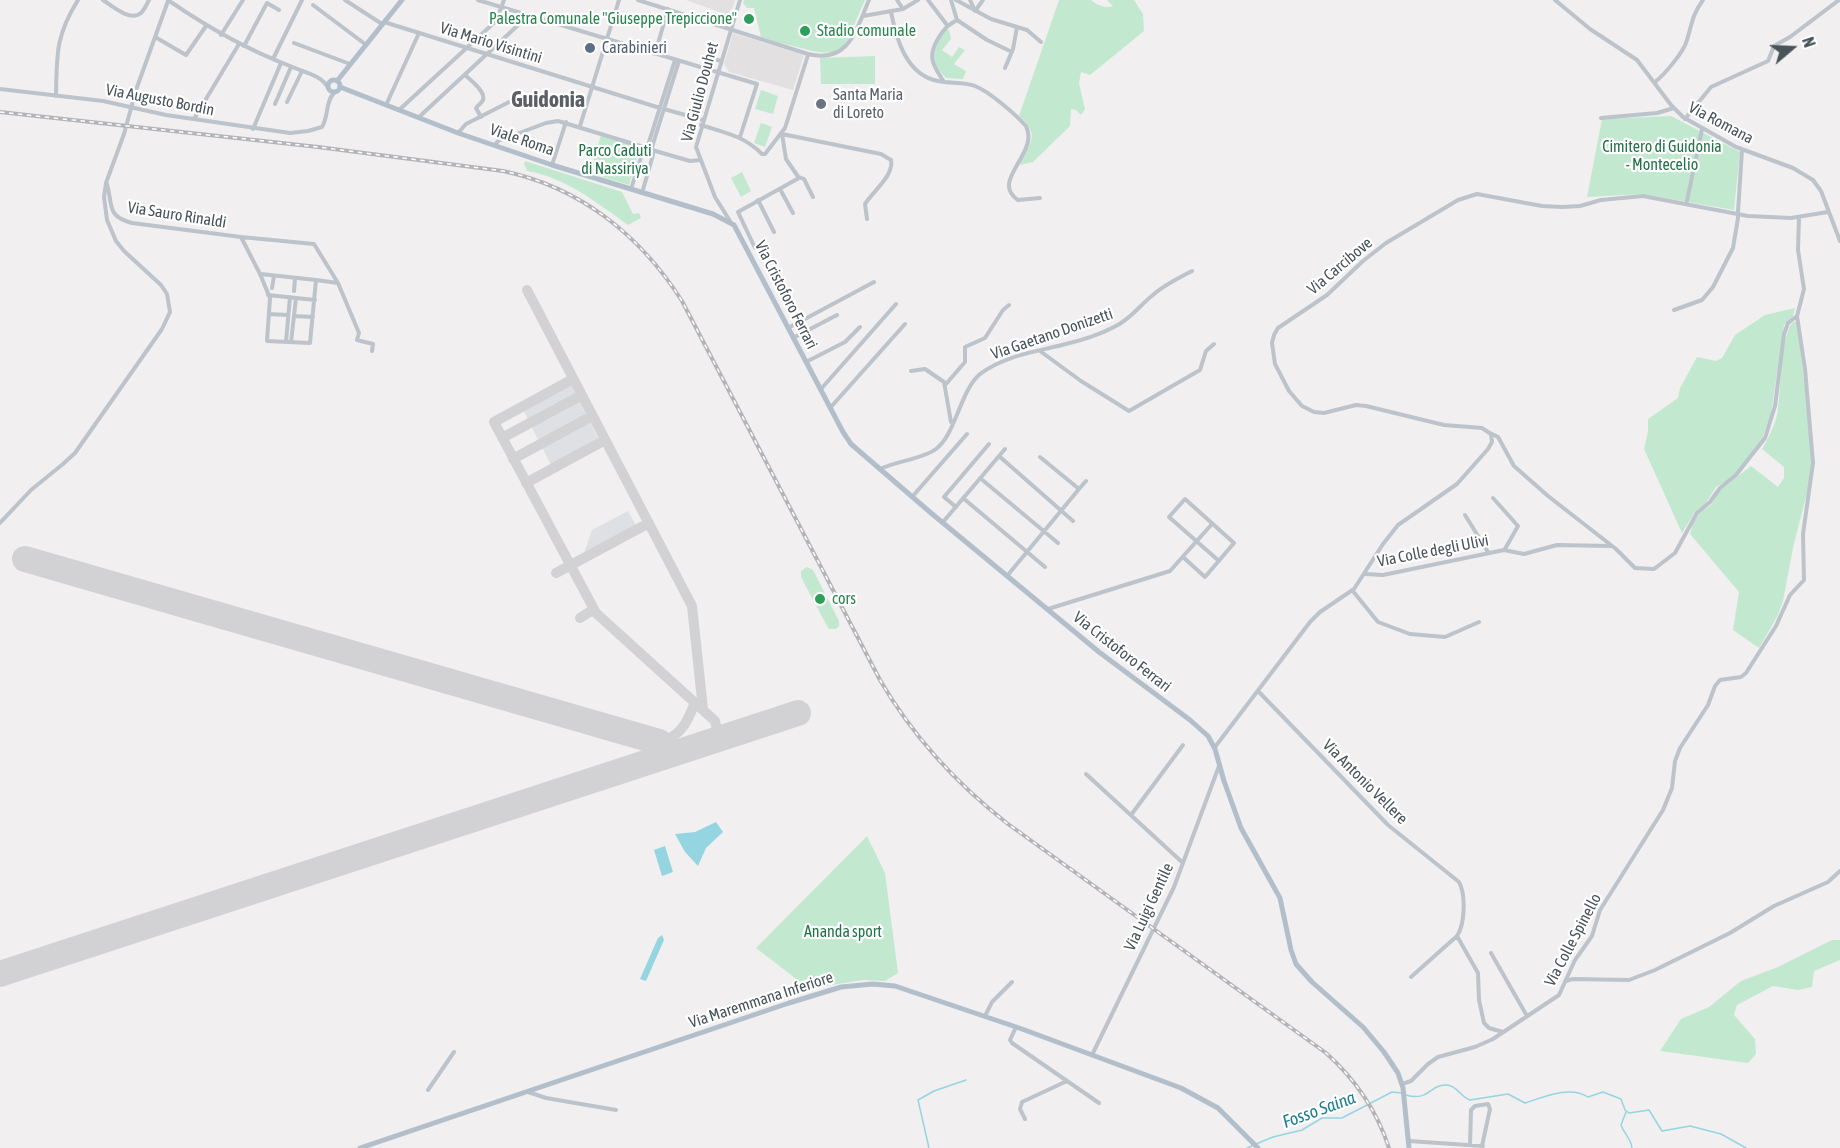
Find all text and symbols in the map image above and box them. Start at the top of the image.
place label: Palestra Comunale "Giuseppe Trepiccione" [489,9,737,29]
marker: Palestra Comunale "Giuseppe Trepiccione" [742,12,756,26]
street label: Via Mario Visintini [438,18,544,68]
north arrow [1762,18,1822,78]
place label: Stadio comunale [817,21,916,41]
marker: Stadio comunale [798,24,812,38]
text: N [1799,35,1819,50]
place label: Carabinieri [602,38,667,58]
street label: Via Giulio Douhet [677,40,723,144]
marker: Carabinieri [583,41,597,55]
street label: Via Augusto Bordin [104,80,216,120]
place label: Santa Maria di Loreto [833,85,903,123]
district label: Guidonia [511,87,585,113]
marker: Santa Maria di Loreto [814,97,828,111]
street label: Via Romana [1685,98,1757,148]
street label: Viale Roma [487,120,557,160]
park label: Cimitero di Guidonia - Montecelio [1602,137,1722,175]
park label: Parco Caduti di Nassiriya [578,141,652,179]
street label: Via Sauro Rinaldi [126,198,228,232]
street label: Via Carcibove [1304,233,1376,299]
street label: Via Cristoforo Ferrari [750,238,822,352]
street label: Via Gaetano Donizetti [989,304,1115,364]
street label: Via Colle degli Ulivi [1376,531,1490,571]
place label: cors [832,589,856,609]
marker: cors [813,592,827,606]
street label: Via Cristoforo Ferrari [1069,608,1175,696]
street label: Via Antonio Vellere [1319,736,1411,828]
street label: Via Luigi Gentile [1120,860,1178,954]
street label: Via Colle Spinello [1540,890,1606,990]
park label: Ananda sport [804,922,882,942]
street label: Via Maremmana Inferiore [686,968,836,1032]
water label: Fosso Saina [1280,1087,1358,1133]

